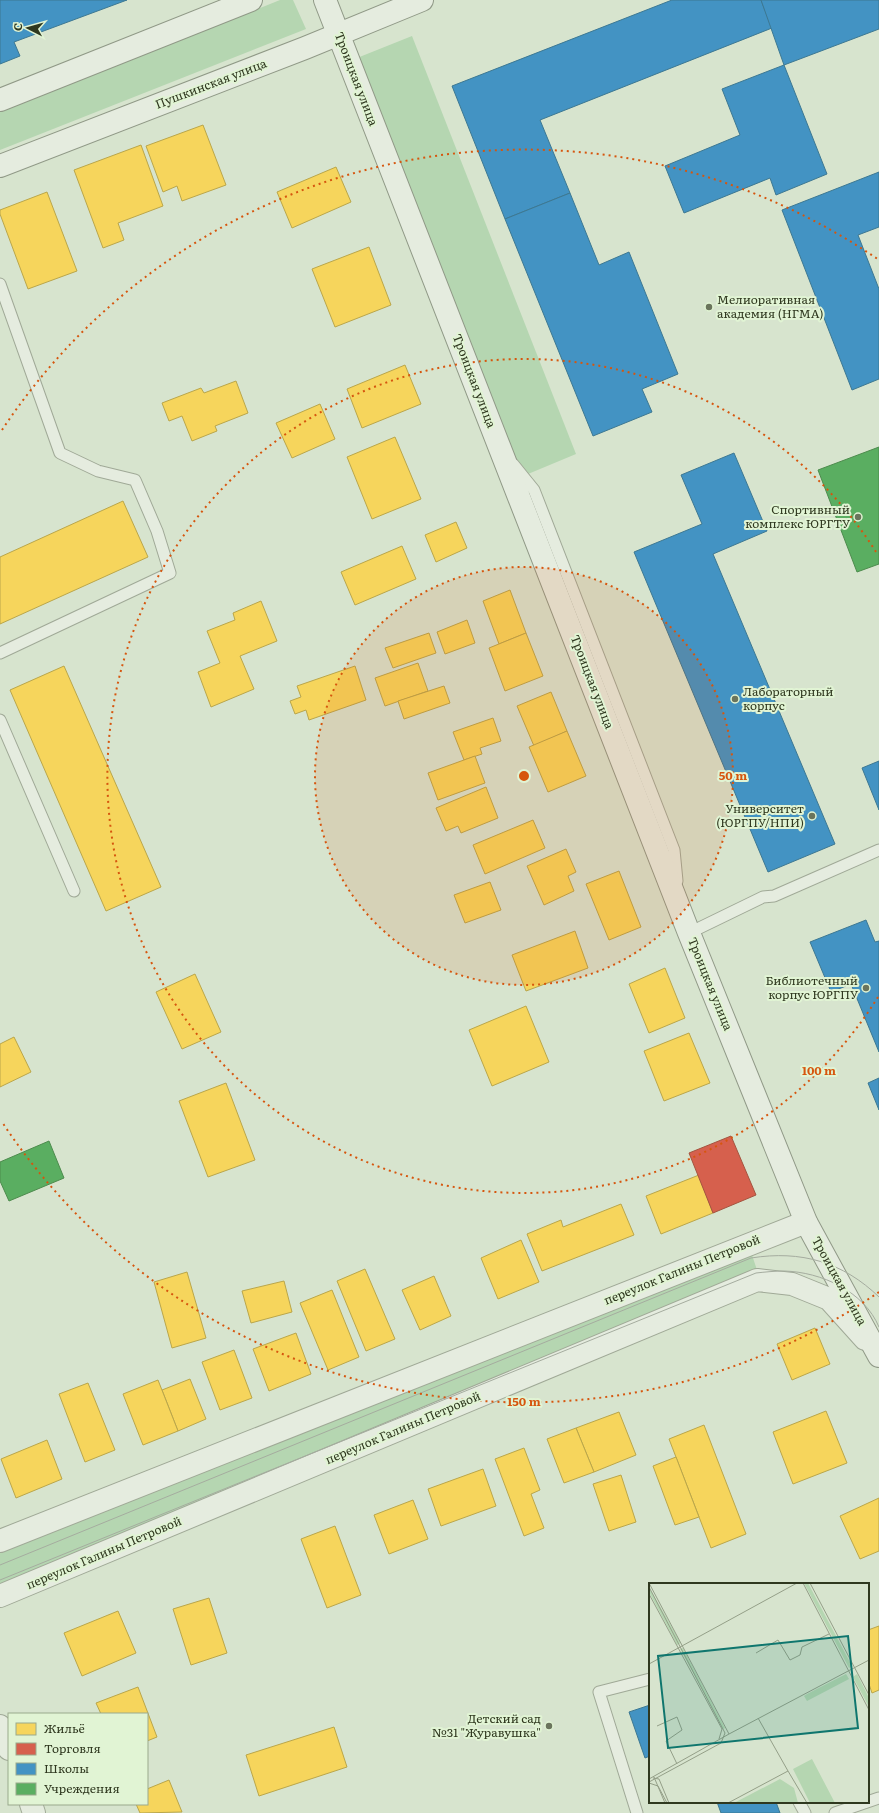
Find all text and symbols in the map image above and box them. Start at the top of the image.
north arrow [8,8,48,48]
text: С [9,22,25,32]
street label: Троицкая улица [331,29,383,129]
street label: Пушкинская улица [152,53,269,113]
place label: Мелиоративная академия (НГМА) [717,290,824,322]
marker: Мелиоративная академия (НГМА) [704,302,714,312]
street label: Троицкая улица [449,331,501,431]
place label: Спортивный комплекс ЮРГТУ [745,500,851,532]
marker: Спортивный комплекс ЮРГТУ [853,512,863,522]
street label: Троицкая улица [567,632,619,732]
place label: Лабораторный корпус [743,682,833,714]
marker: Лабораторный корпус [730,694,740,704]
text: 50 m [719,766,747,784]
centre of rings [517,769,531,783]
place label: Университет (ЮРГПУ/НПИ) [716,799,804,831]
marker: Университет (ЮРГПУ/НПИ) [807,811,817,821]
street label: Троицкая улица [684,934,738,1034]
place label: Библиотечный корпус ЮРГПУ [765,971,859,1003]
marker: Библиотечный корпус ЮРГПУ [861,983,871,993]
text: 100 m [802,1061,836,1079]
street label: переулок Галины Петровой [601,1229,763,1309]
street label: Троицкая улица [808,1233,872,1329]
street label: переулок Галины Петровой [322,1386,483,1468]
text: 150 m [507,1392,541,1410]
street label: переулок Галины Петровой [23,1511,184,1593]
inset map [649,1583,869,1803]
place label: Детский сад №31 "Журавушка" [432,1709,541,1741]
legend [8,1713,148,1805]
text: Жильё [44,1719,85,1737]
marker: Детский сад №31 "Журавушка" [544,1721,554,1731]
text: Торговля [44,1739,101,1757]
text: Школы [44,1759,89,1777]
text: Учреждения [44,1779,120,1797]

